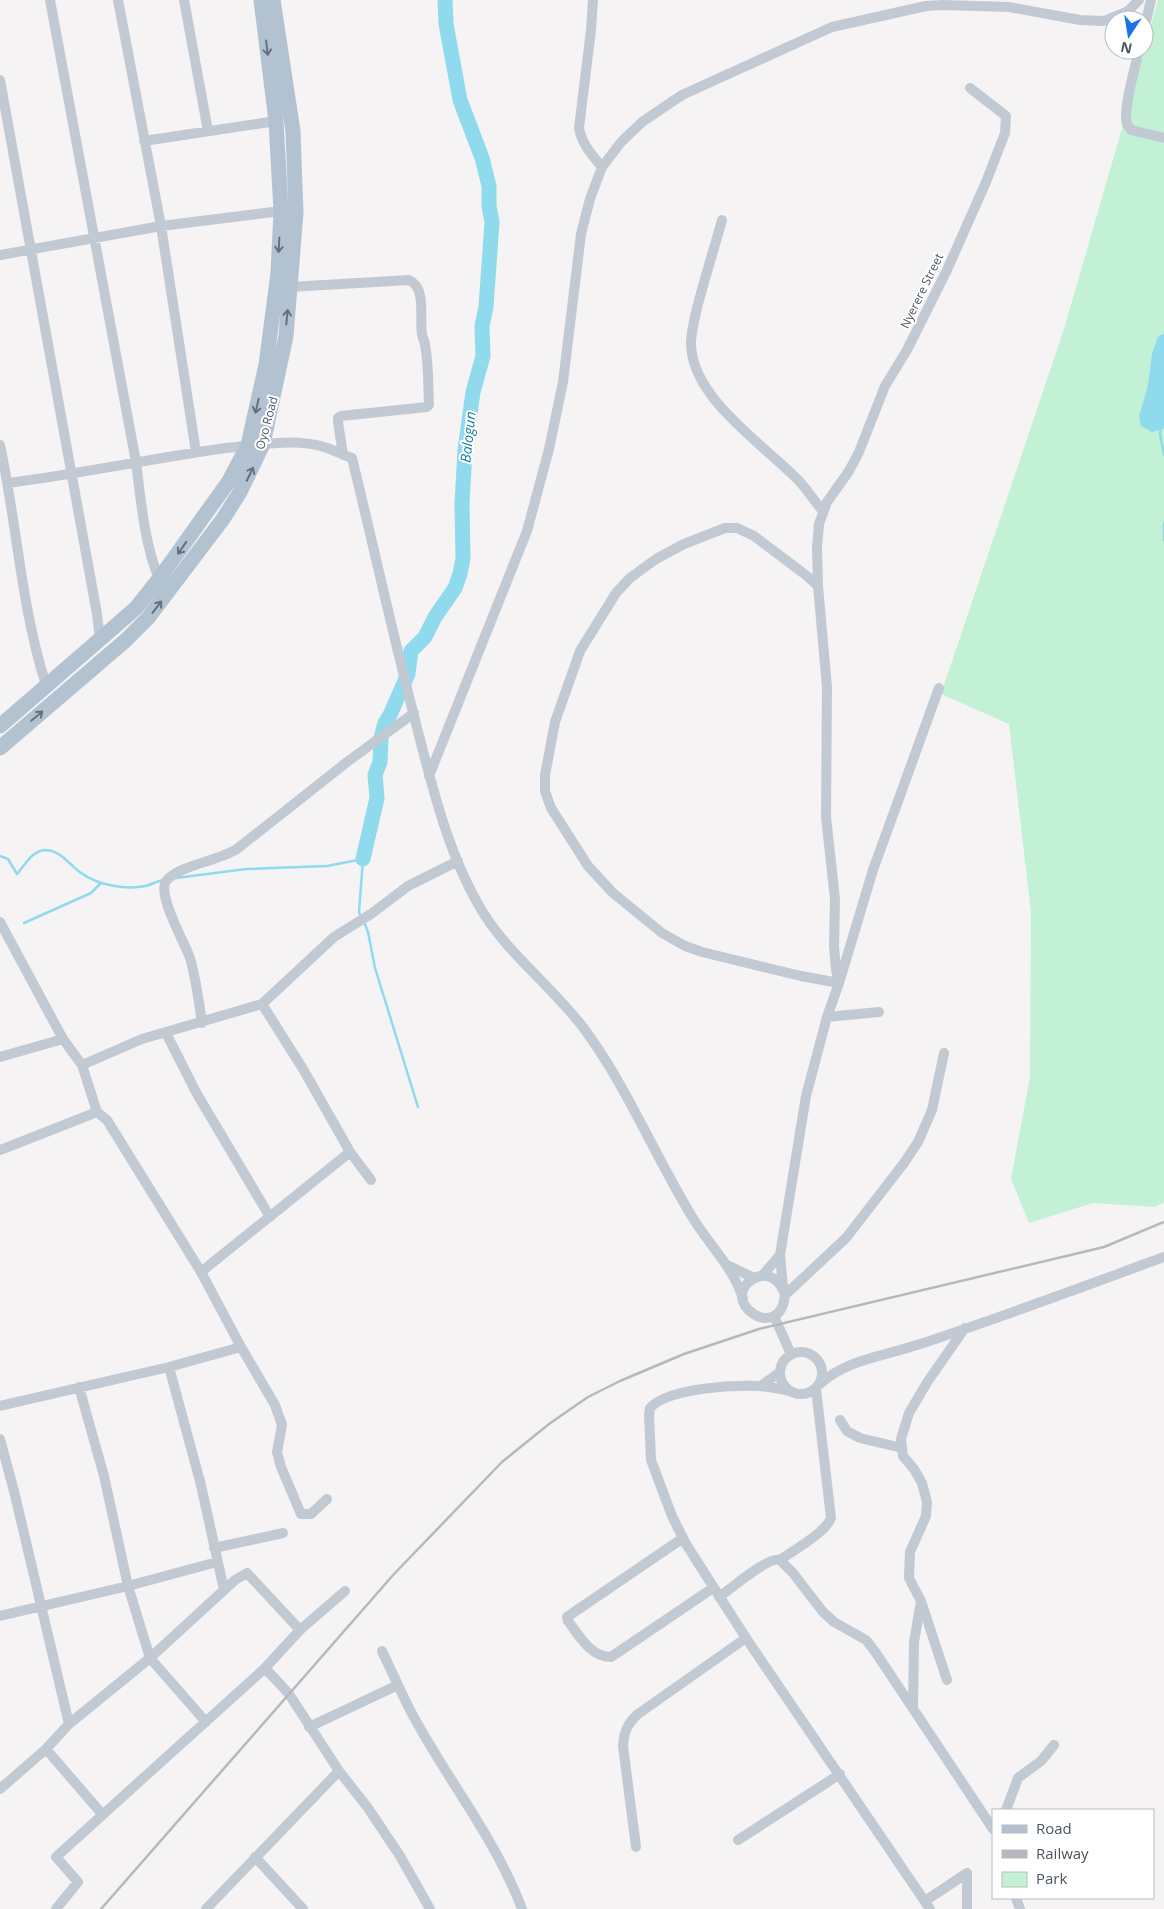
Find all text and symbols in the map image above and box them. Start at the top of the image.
north arrow [1104,10,1154,60]
text: N [1119,38,1134,59]
one-way arrow [262,40,272,56]
one-way arrow [275,237,284,253]
street label: Nyerere Street [896,250,947,331]
one-way arrow [283,309,292,325]
street label: Oyo Road [251,394,282,451]
one-way arrow [252,397,261,413]
water label: Balogun [455,411,480,463]
one-way arrow [245,467,255,482]
one-way arrow [177,540,187,554]
one-way arrow [151,601,162,614]
one-way arrow [30,711,43,722]
legend [992,1809,1154,1899]
text: Road [1036,1818,1072,1838]
text: Railway [1036,1843,1089,1863]
text: Park [1036,1868,1067,1888]

